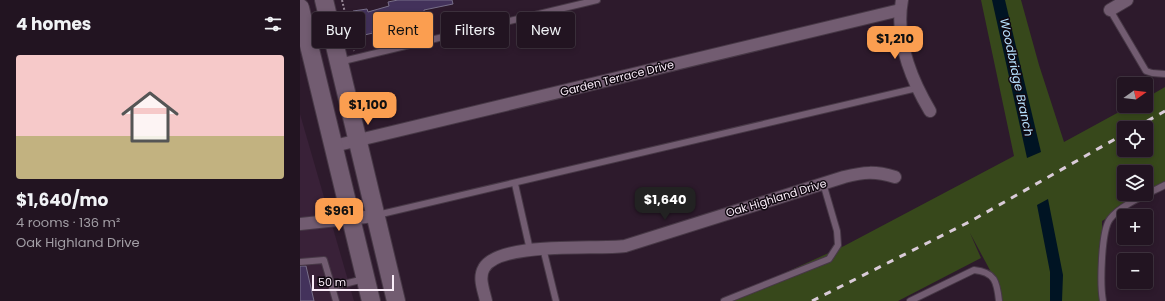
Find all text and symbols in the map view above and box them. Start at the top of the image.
text: 4 homes [16,12,91,36]
chip: Buy [312,12,365,48]
chip: Rent [373,12,433,48]
chip: Filters [441,12,509,48]
chip: New [517,12,575,48]
icon: filters [262,13,284,35]
water label: Woodbridge Branch [996,16,1038,138]
pin: $1,210 [862,26,928,60]
text: $1,210 [876,29,914,48]
street label: Garden Terrace Drive [558,56,676,100]
north arrow [1117,77,1153,113]
map controls [1117,77,1153,289]
icon: home [114,81,186,153]
pin: $1,100 [335,92,401,126]
text: $1,100 [348,95,388,114]
button: locate [1117,121,1153,157]
button: layers [1117,165,1153,201]
street label: Oak Highland Drive [724,175,829,221]
pin: $1,640 [632,187,698,221]
text: $1,640/mo [16,188,108,212]
text: $1,640 [644,190,686,209]
pin: $961 [315,198,363,232]
text: $961 [324,201,354,220]
button: + [1117,209,1153,245]
text: 4 rooms · 136 m² [16,213,120,232]
text: Oak Highland Drive [16,233,140,252]
button: − [1117,253,1153,289]
scale bar [312,273,394,292]
text: 50 m [318,274,346,290]

